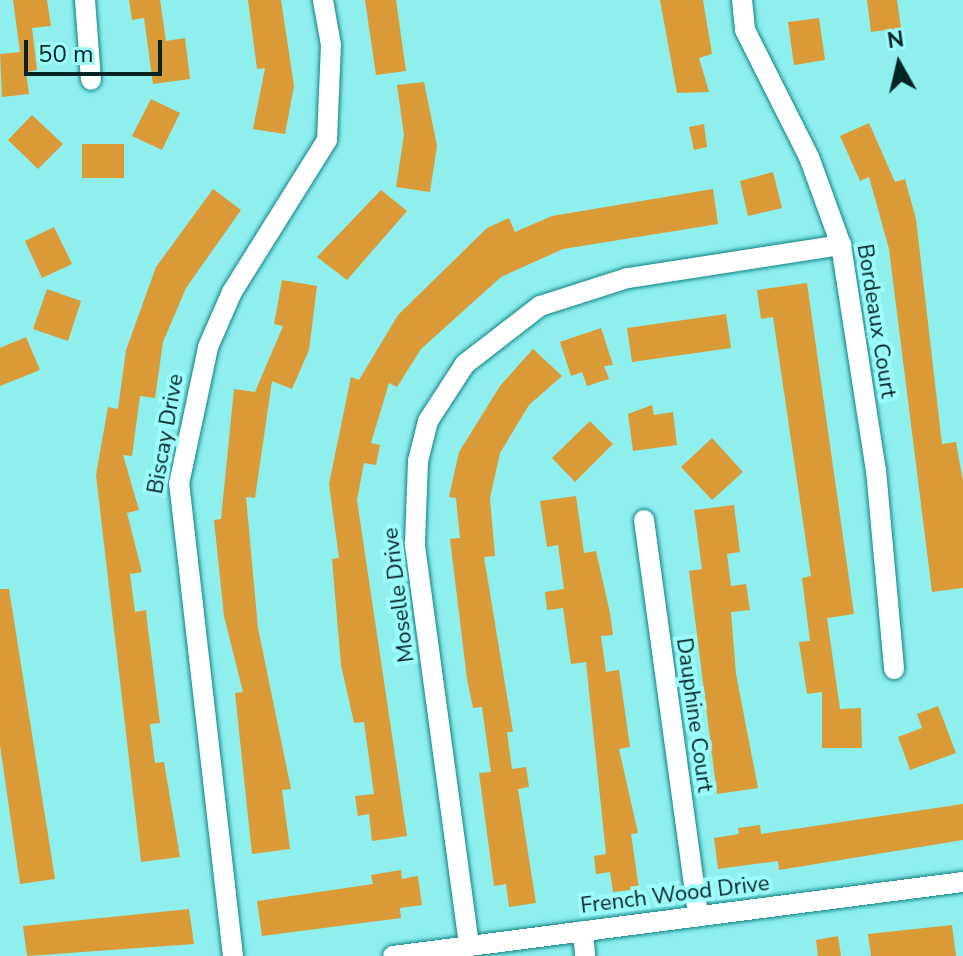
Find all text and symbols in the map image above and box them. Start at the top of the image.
scale bar [28,24,166,74]
north arrow [859,24,939,104]
text: N [885,24,906,56]
text: 50 m [38,38,94,70]
street label: Bordeaux Court [851,242,901,400]
street label: Biscay Drive [142,372,190,496]
street label: Moselle Drive [378,526,420,664]
street label: Dauphine Court [670,636,718,794]
street label: French Wood Drive [579,870,771,920]

